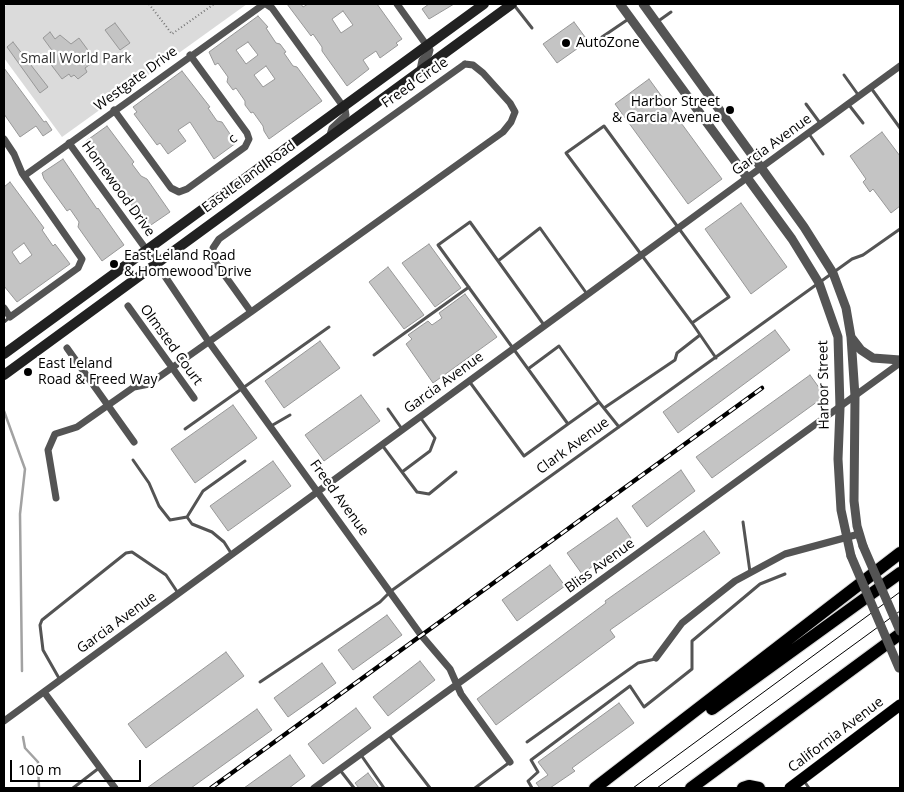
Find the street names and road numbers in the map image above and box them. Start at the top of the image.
street label: Westgate Drive [91,43,181,115]
street label: Freed Circle [379,54,451,112]
street label: Garcia Avenue [729,111,815,179]
street label: c [225,130,241,148]
street label: East Leland Road [199,137,299,217]
street label: Homewood Drive [78,138,158,240]
street label: Olmsted Court [136,301,206,389]
street label: Harbor Street [815,340,833,430]
street label: Garcia Avenue [401,349,487,417]
street label: Clark Avenue [533,414,613,478]
street label: Freed Avenue [306,457,372,539]
street label: Bliss Avenue [562,535,638,597]
street label: Garcia Avenue [74,589,160,657]
street label: California Avenue [785,694,887,776]

